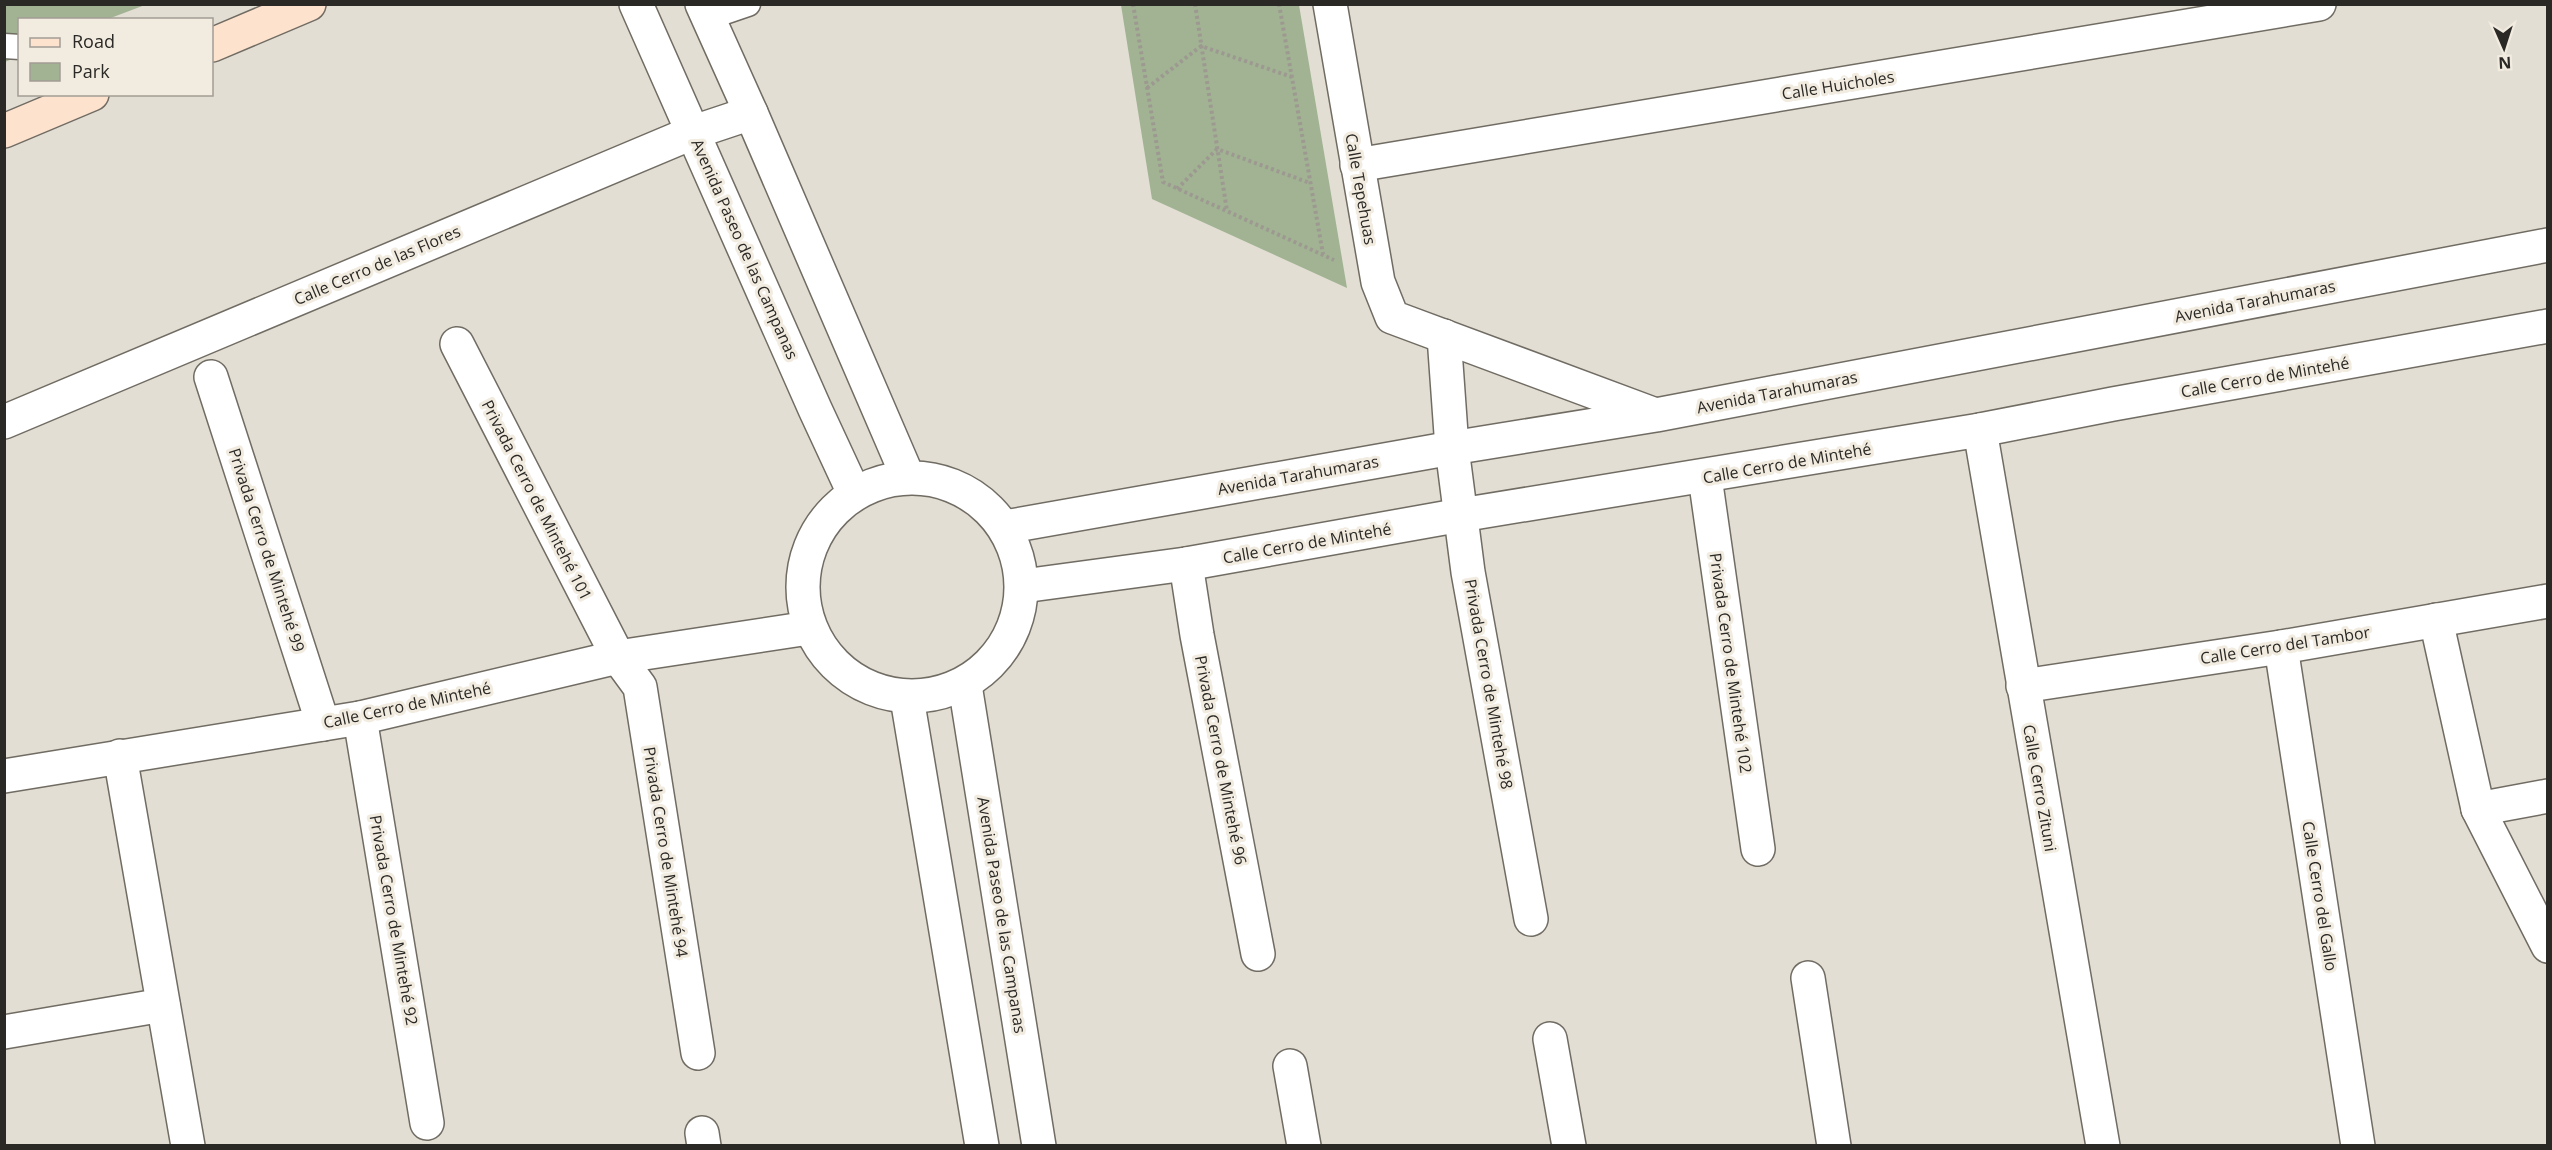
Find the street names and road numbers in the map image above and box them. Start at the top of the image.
street label: Calle Huicholes [1780,65,1896,105]
street label: Calle Tepehuas [1340,131,1382,247]
street label: Avenida Paseo de las Campanas [686,135,804,363]
street label: Calle Cerro de las Flores [290,220,464,310]
street label: Avenida Tarahumaras [2173,275,2337,327]
street label: Calle Cerro de Mintehé [2179,351,2351,403]
street label: Avenida Tarahumaras [1695,366,1859,418]
street label: Privada Cerro de Mintehé 101 [477,396,597,604]
street label: Calle Cerro de Mintehé [1701,437,1873,489]
street label: Privada Cerro de Mintehé 99 [224,445,310,655]
street label: Avenida Tarahumaras [1216,450,1380,500]
street label: Calle Cerro de Mintehé [1221,517,1393,569]
street label: Privada Cerro de Mintehé 102 [1705,551,1757,775]
street label: Privada Cerro de Mintehé 98 [1460,577,1518,791]
street label: Calle Cerro del Tambor [2199,621,2372,669]
street label: Privada Cerro de Mintehé 96 [1190,653,1252,867]
street label: Calle Cerro de Mintehé [321,676,493,734]
street label: Calle Cerro Zituni [2018,723,2062,853]
street label: Privada Cerro de Mintehé 94 [638,745,694,959]
street label: Avenida Paseo de las Campanas [972,795,1032,1035]
street label: Privada Cerro de Mintehé 92 [365,813,423,1027]
street label: Calle Cerro del Gallo [2297,820,2343,972]

